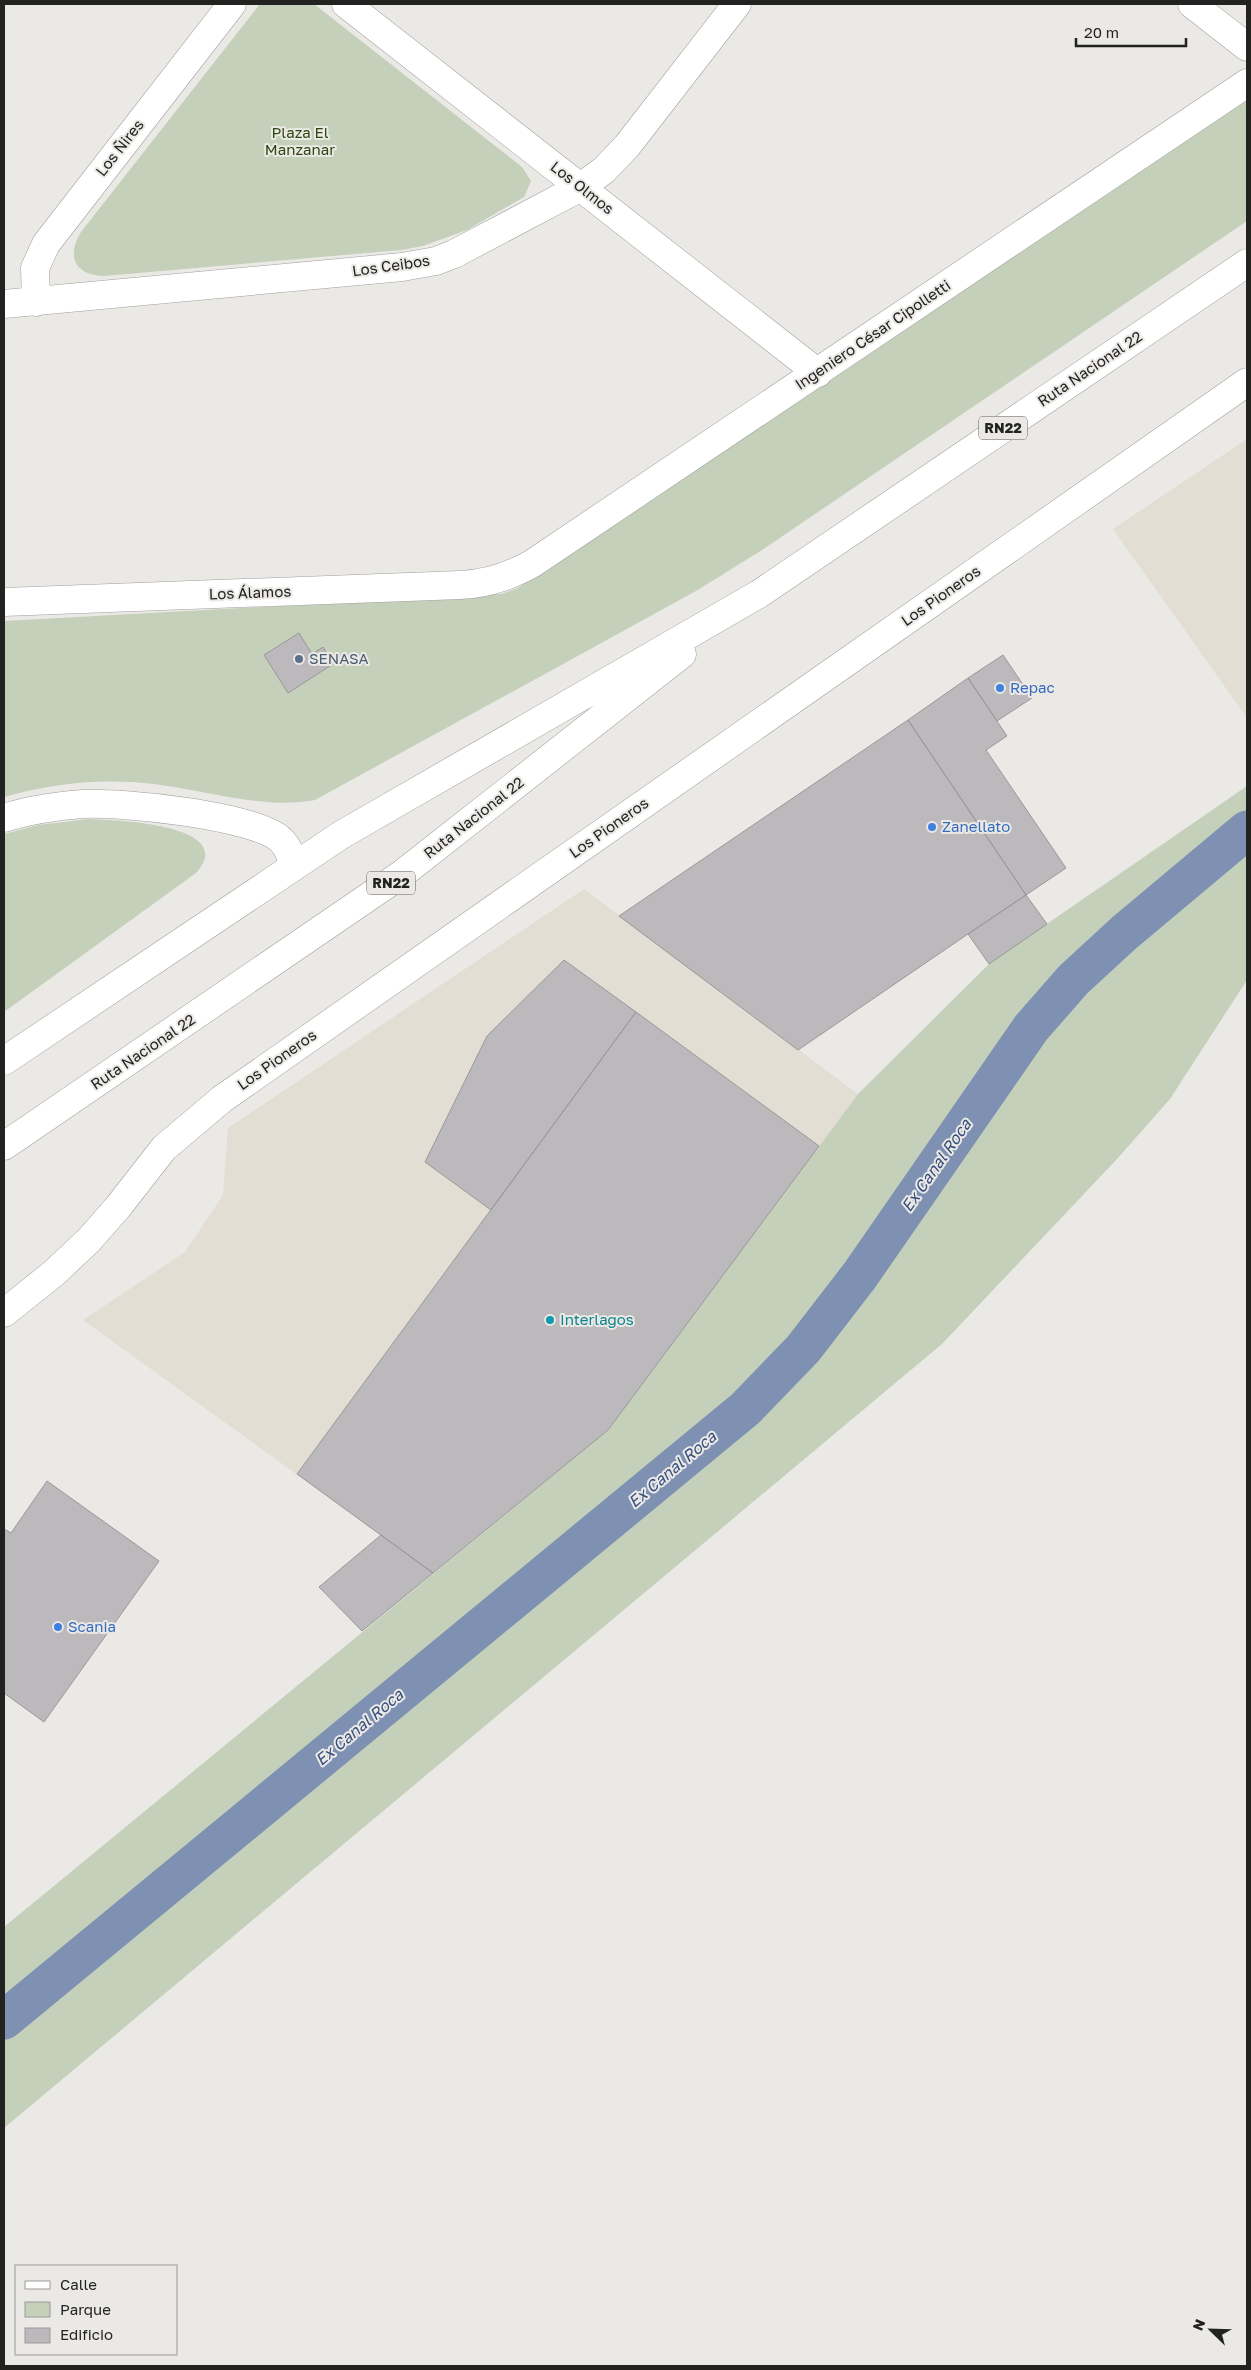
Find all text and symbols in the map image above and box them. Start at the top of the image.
scale bar [1076,15,1186,47]
text: 20 m [1084,23,1119,41]
street label: Los Ñires [92,115,147,179]
park label: Plaza El Manzanar [265,123,335,158]
street label: Los Olmos [547,157,618,217]
street label: Los Ceibos [351,251,431,279]
street label: Ingeniero César Cipolletti [791,275,954,393]
street label: Ruta Nacional 22 [1034,327,1145,410]
road number: RN22 [979,416,1027,439]
street label: Los Pioneros [897,561,984,629]
street label: Los Álamos [208,582,291,602]
place label: SENASA [309,649,369,667]
marker: SENASA [293,653,305,665]
place label: Repac [1010,678,1055,696]
marker: Repac [994,682,1006,694]
street label: Ruta Nacional 22 [420,773,527,862]
street label: Los Pioneros [565,793,652,861]
place label: Zanellato [942,817,1010,835]
marker: Zanellato [926,821,938,833]
road number: RN22 [367,871,415,894]
street label: Ruta Nacional 22 [87,1010,198,1093]
street label: Los Pioneros [233,1025,320,1093]
water label: Ex Canal Roca [897,1114,976,1215]
place label: Interlagos [560,1310,634,1328]
marker: Interlagos [544,1314,556,1326]
water label: Ex Canal Roca [624,1426,721,1512]
place label: Scania [68,1617,116,1635]
marker: Scania [52,1621,64,1633]
water label: Ex Canal Roca [311,1684,408,1770]
legend [15,2265,178,2355]
text: Calle [60,2275,97,2293]
text: Parque [60,2300,111,2318]
north arrow [1186,2305,1236,2355]
text: N [1189,2317,1208,2333]
text: Edificio [60,2325,113,2343]

